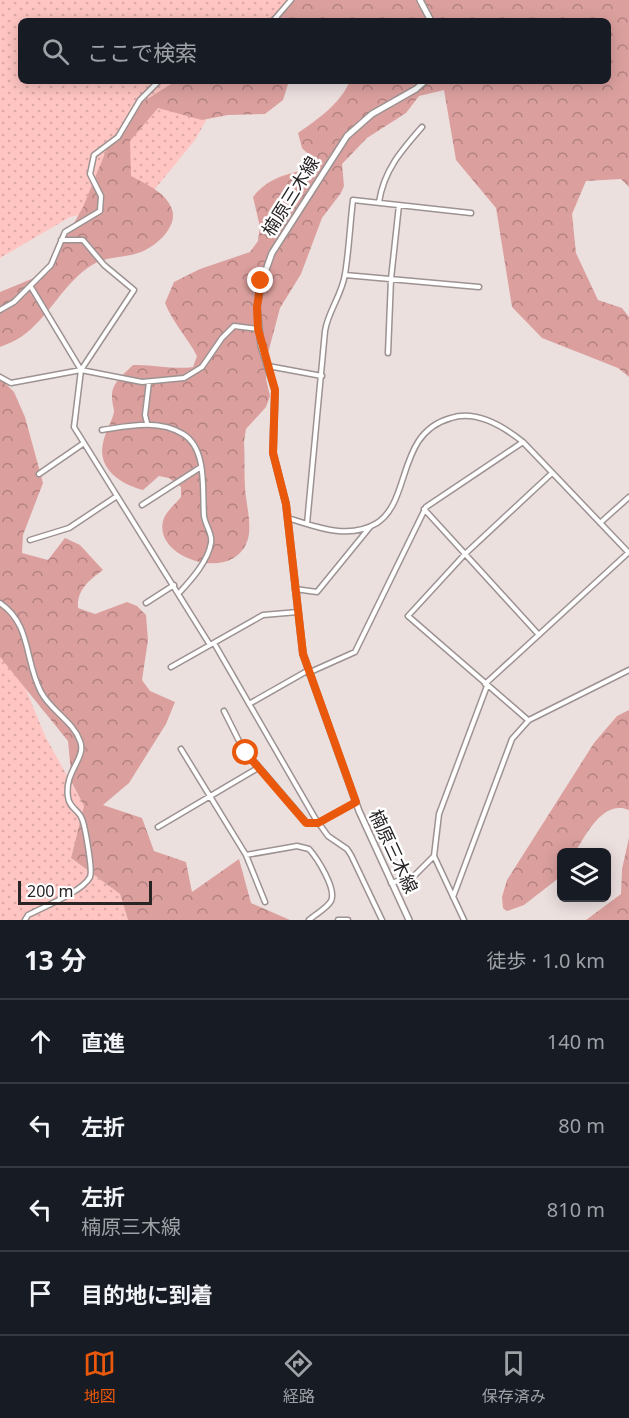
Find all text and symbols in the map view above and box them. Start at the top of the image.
search box [18,18,611,84]
icon: search [39,35,72,68]
text: ここで検索 [87,37,197,67]
street label: 楠原三木線 [256,151,324,241]
route end [247,267,273,293]
route start [232,739,258,765]
street label: 楠原三木線 [364,805,424,897]
map controls [557,848,611,902]
button: layers [557,848,611,902]
scale bar [18,878,152,906]
text: 200 m [27,880,74,902]
text: 13 分 [24,942,87,978]
text: 徒歩 · 1.0 km [486,947,605,974]
icon: ahead [24,1025,57,1058]
text: 直進 [81,1027,125,1057]
text: 140 m [547,1028,605,1055]
icon: left [24,1109,57,1142]
text: 左折 [81,1111,125,1141]
text: 80 m [558,1112,605,1139]
text: 左折 [81,1181,125,1211]
icon: left [24,1193,57,1226]
text: 810 m [547,1196,605,1223]
text: 楠原三木線 [81,1213,181,1240]
icon: arrive [24,1277,57,1310]
text: 目的地に到着 [81,1279,213,1309]
tab: 地図 [83,1347,116,1407]
tab: 経路 [282,1347,315,1407]
tab: 保存済み [482,1347,546,1407]

